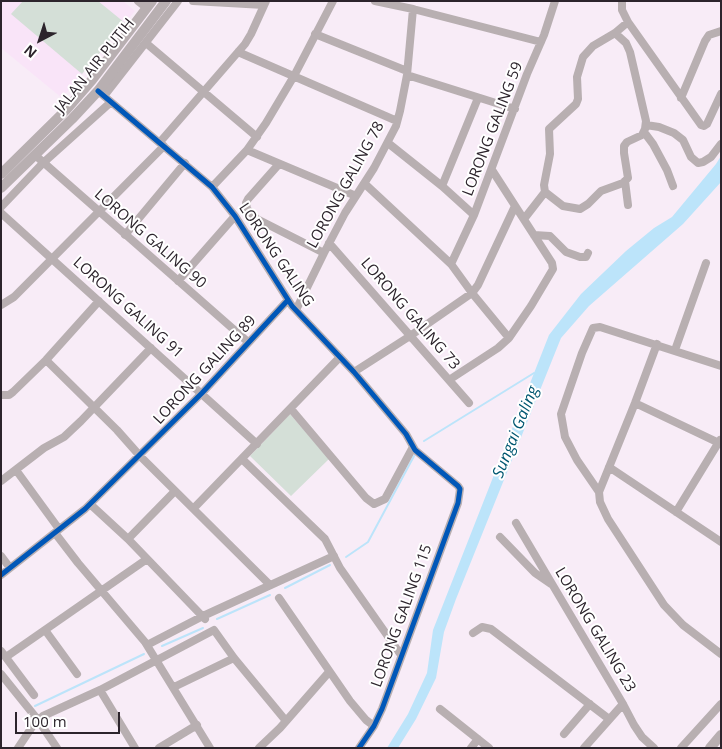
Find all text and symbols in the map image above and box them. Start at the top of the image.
north arrow [15,15,65,65]
street label: JALAN AIR PUTIH [51,15,139,117]
text: N [20,41,41,63]
street label: LORONG GALING 59 [459,59,527,199]
street label: LORONG GALING 78 [304,118,388,252]
street label: LORONG GALING 90 [90,186,210,292]
street label: LORONG GALING [235,200,317,310]
street label: LORONG GALING 91 [69,254,187,362]
street label: LORONG GALING 73 [357,254,463,374]
street label: LORONG GALING 89 [150,312,260,428]
water label: Sungai Galing [489,383,543,481]
street label: LORONG GALING 115 [368,542,436,690]
street label: LORONG GALING 23 [551,564,639,696]
scale bar [18,702,122,734]
text: 100 m [23,711,67,731]

